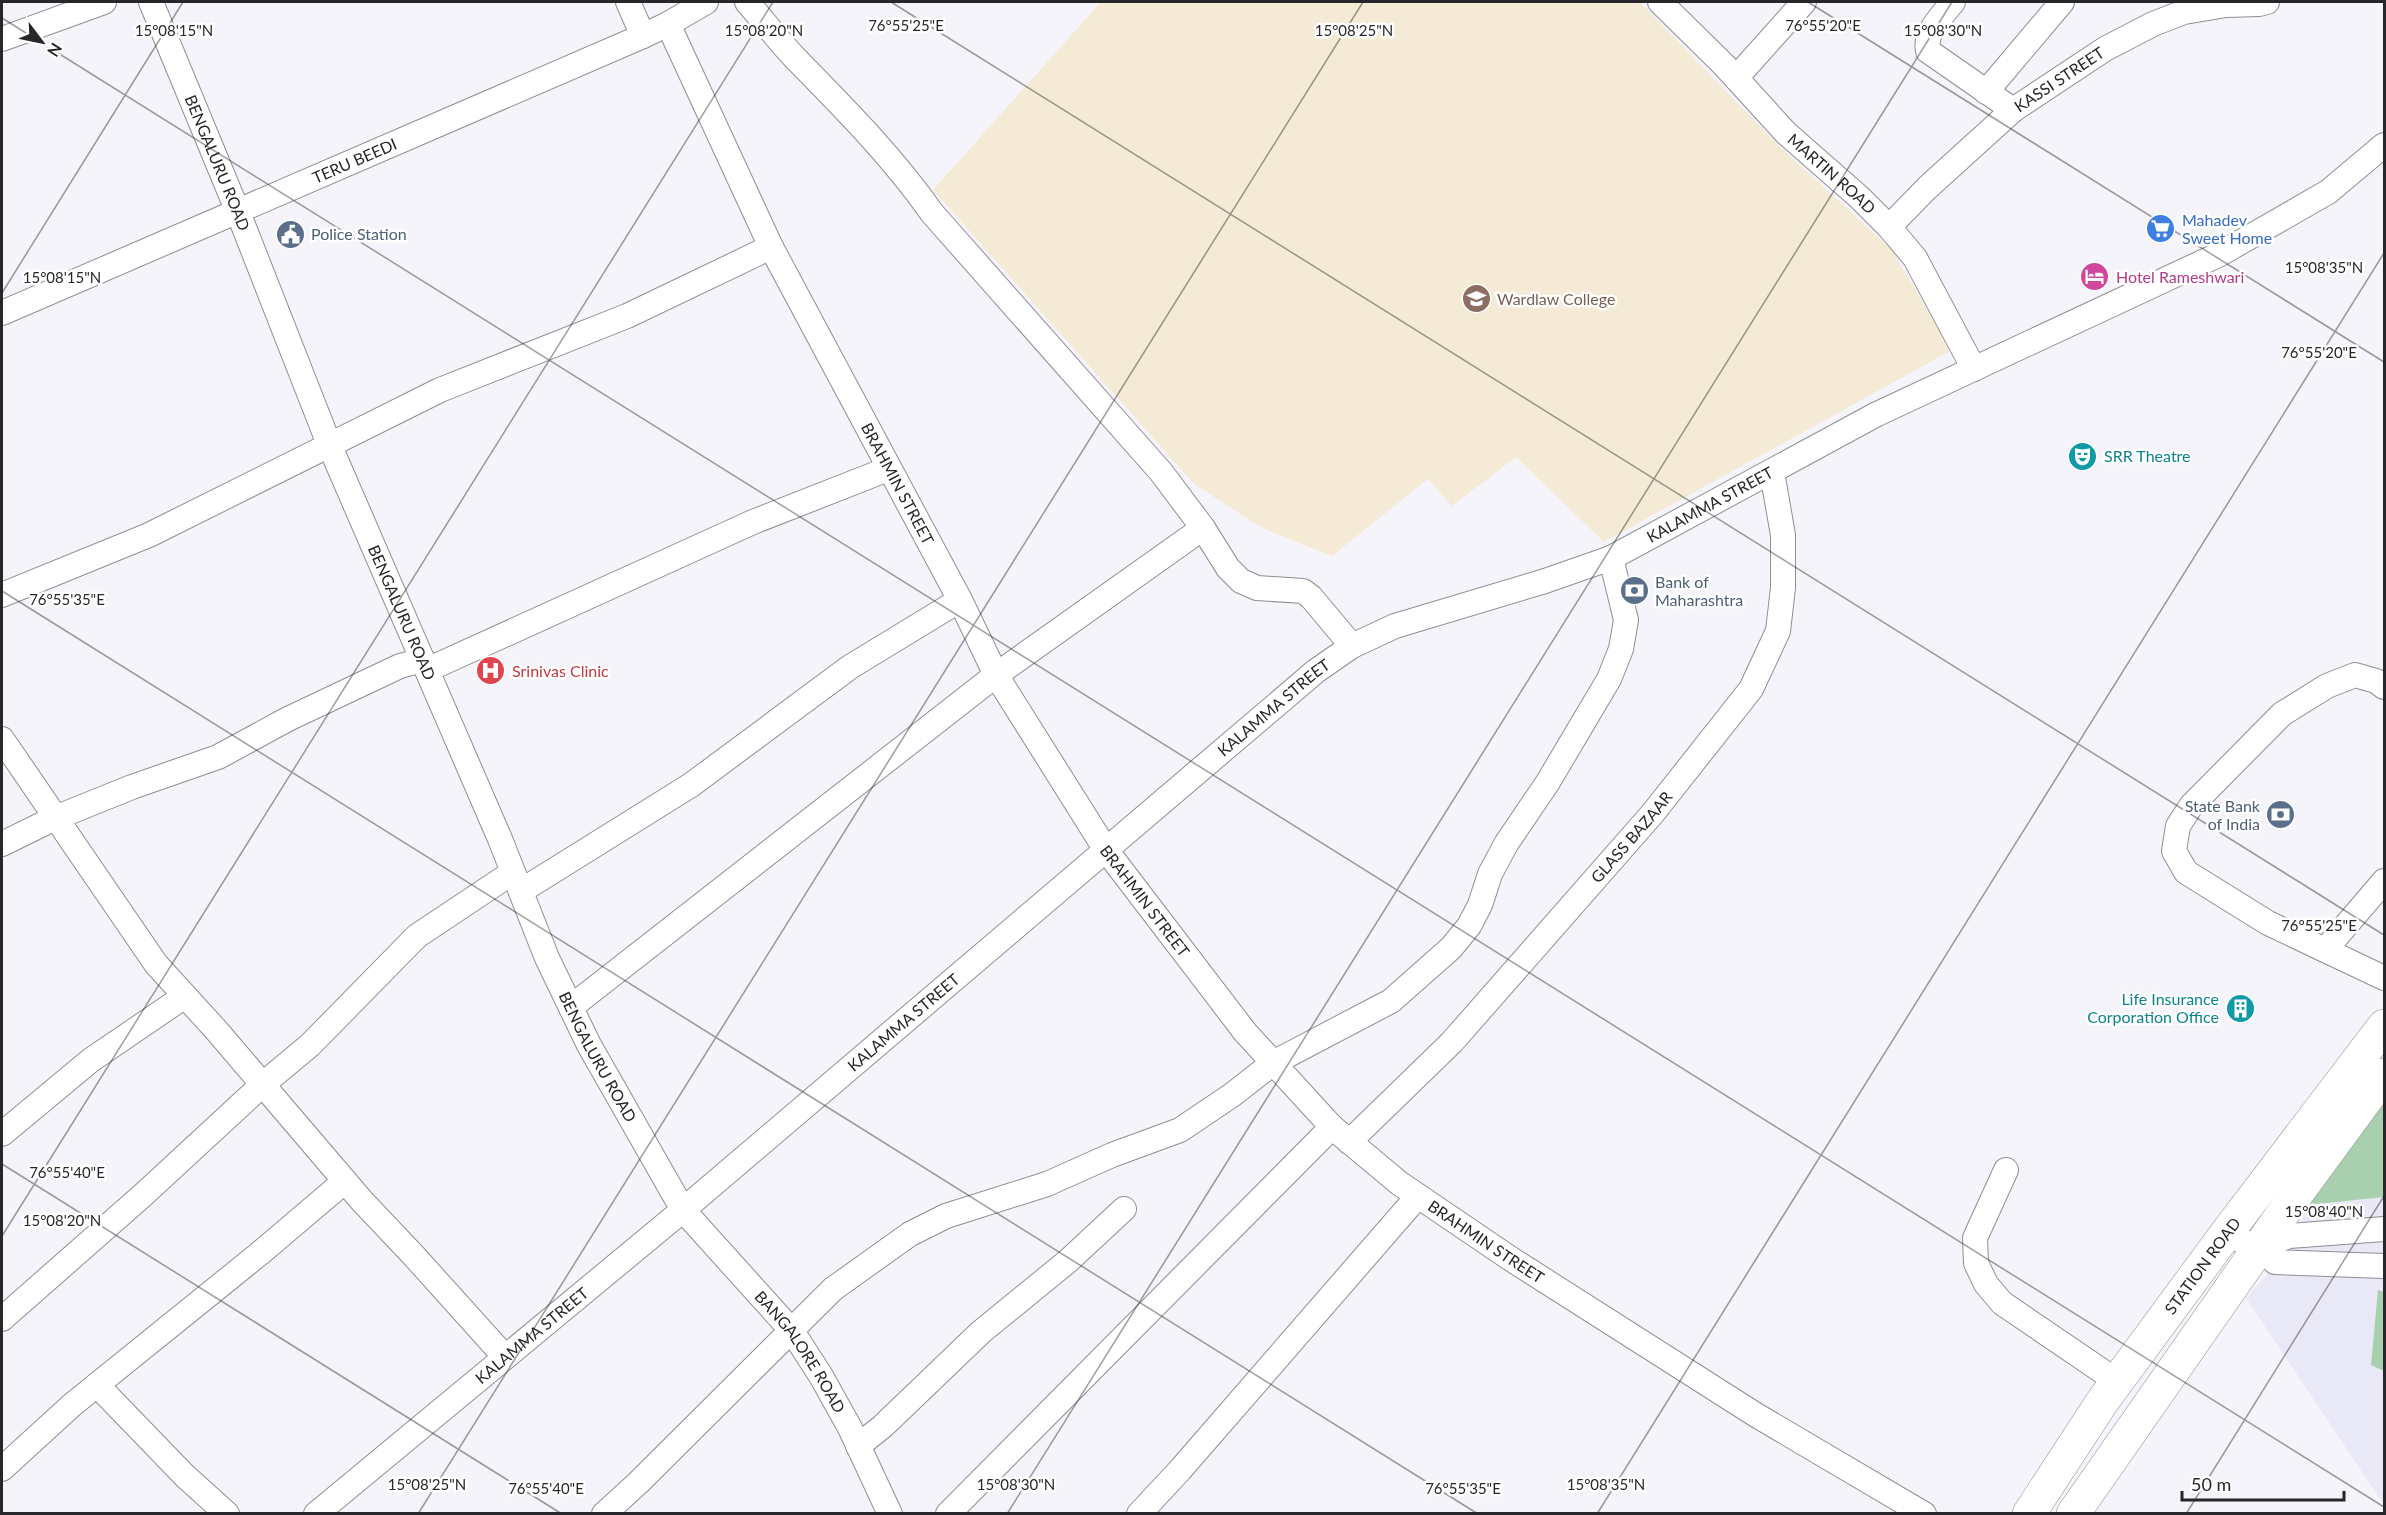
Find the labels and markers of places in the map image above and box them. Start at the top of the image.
place label: Mahadev Sweet Home [2182,210,2272,247]
supermarket icon: Mahadev Sweet Home [2145,213,2177,245]
public building icon: Police Station [274,218,306,250]
place label: Police Station [311,224,407,243]
hotel icon: Hotel Rameshwari [2079,261,2111,293]
place label: Hotel Rameshwari [2116,267,2244,286]
school or university icon: Wardlaw College [1460,283,1492,315]
place label: Wardlaw College [1497,289,1615,308]
theatre icon: SRR Theatre [2067,440,2099,472]
place label: SRR Theatre [2104,446,2191,465]
place label: Bank of Maharashtra [1655,572,1743,609]
bank icon: Bank of Maharashtra [1618,575,1650,607]
hospital icon: Srinivas Clinic [475,655,507,687]
place label: Srinivas Clinic [512,661,609,680]
place label: State Bank of India [2185,796,2261,833]
bank icon: State Bank of India [2265,799,2297,831]
place label: Life Insurance Corporation Office [2087,989,2219,1026]
building icon: Life Insurance Corporation Office [2224,992,2256,1024]

